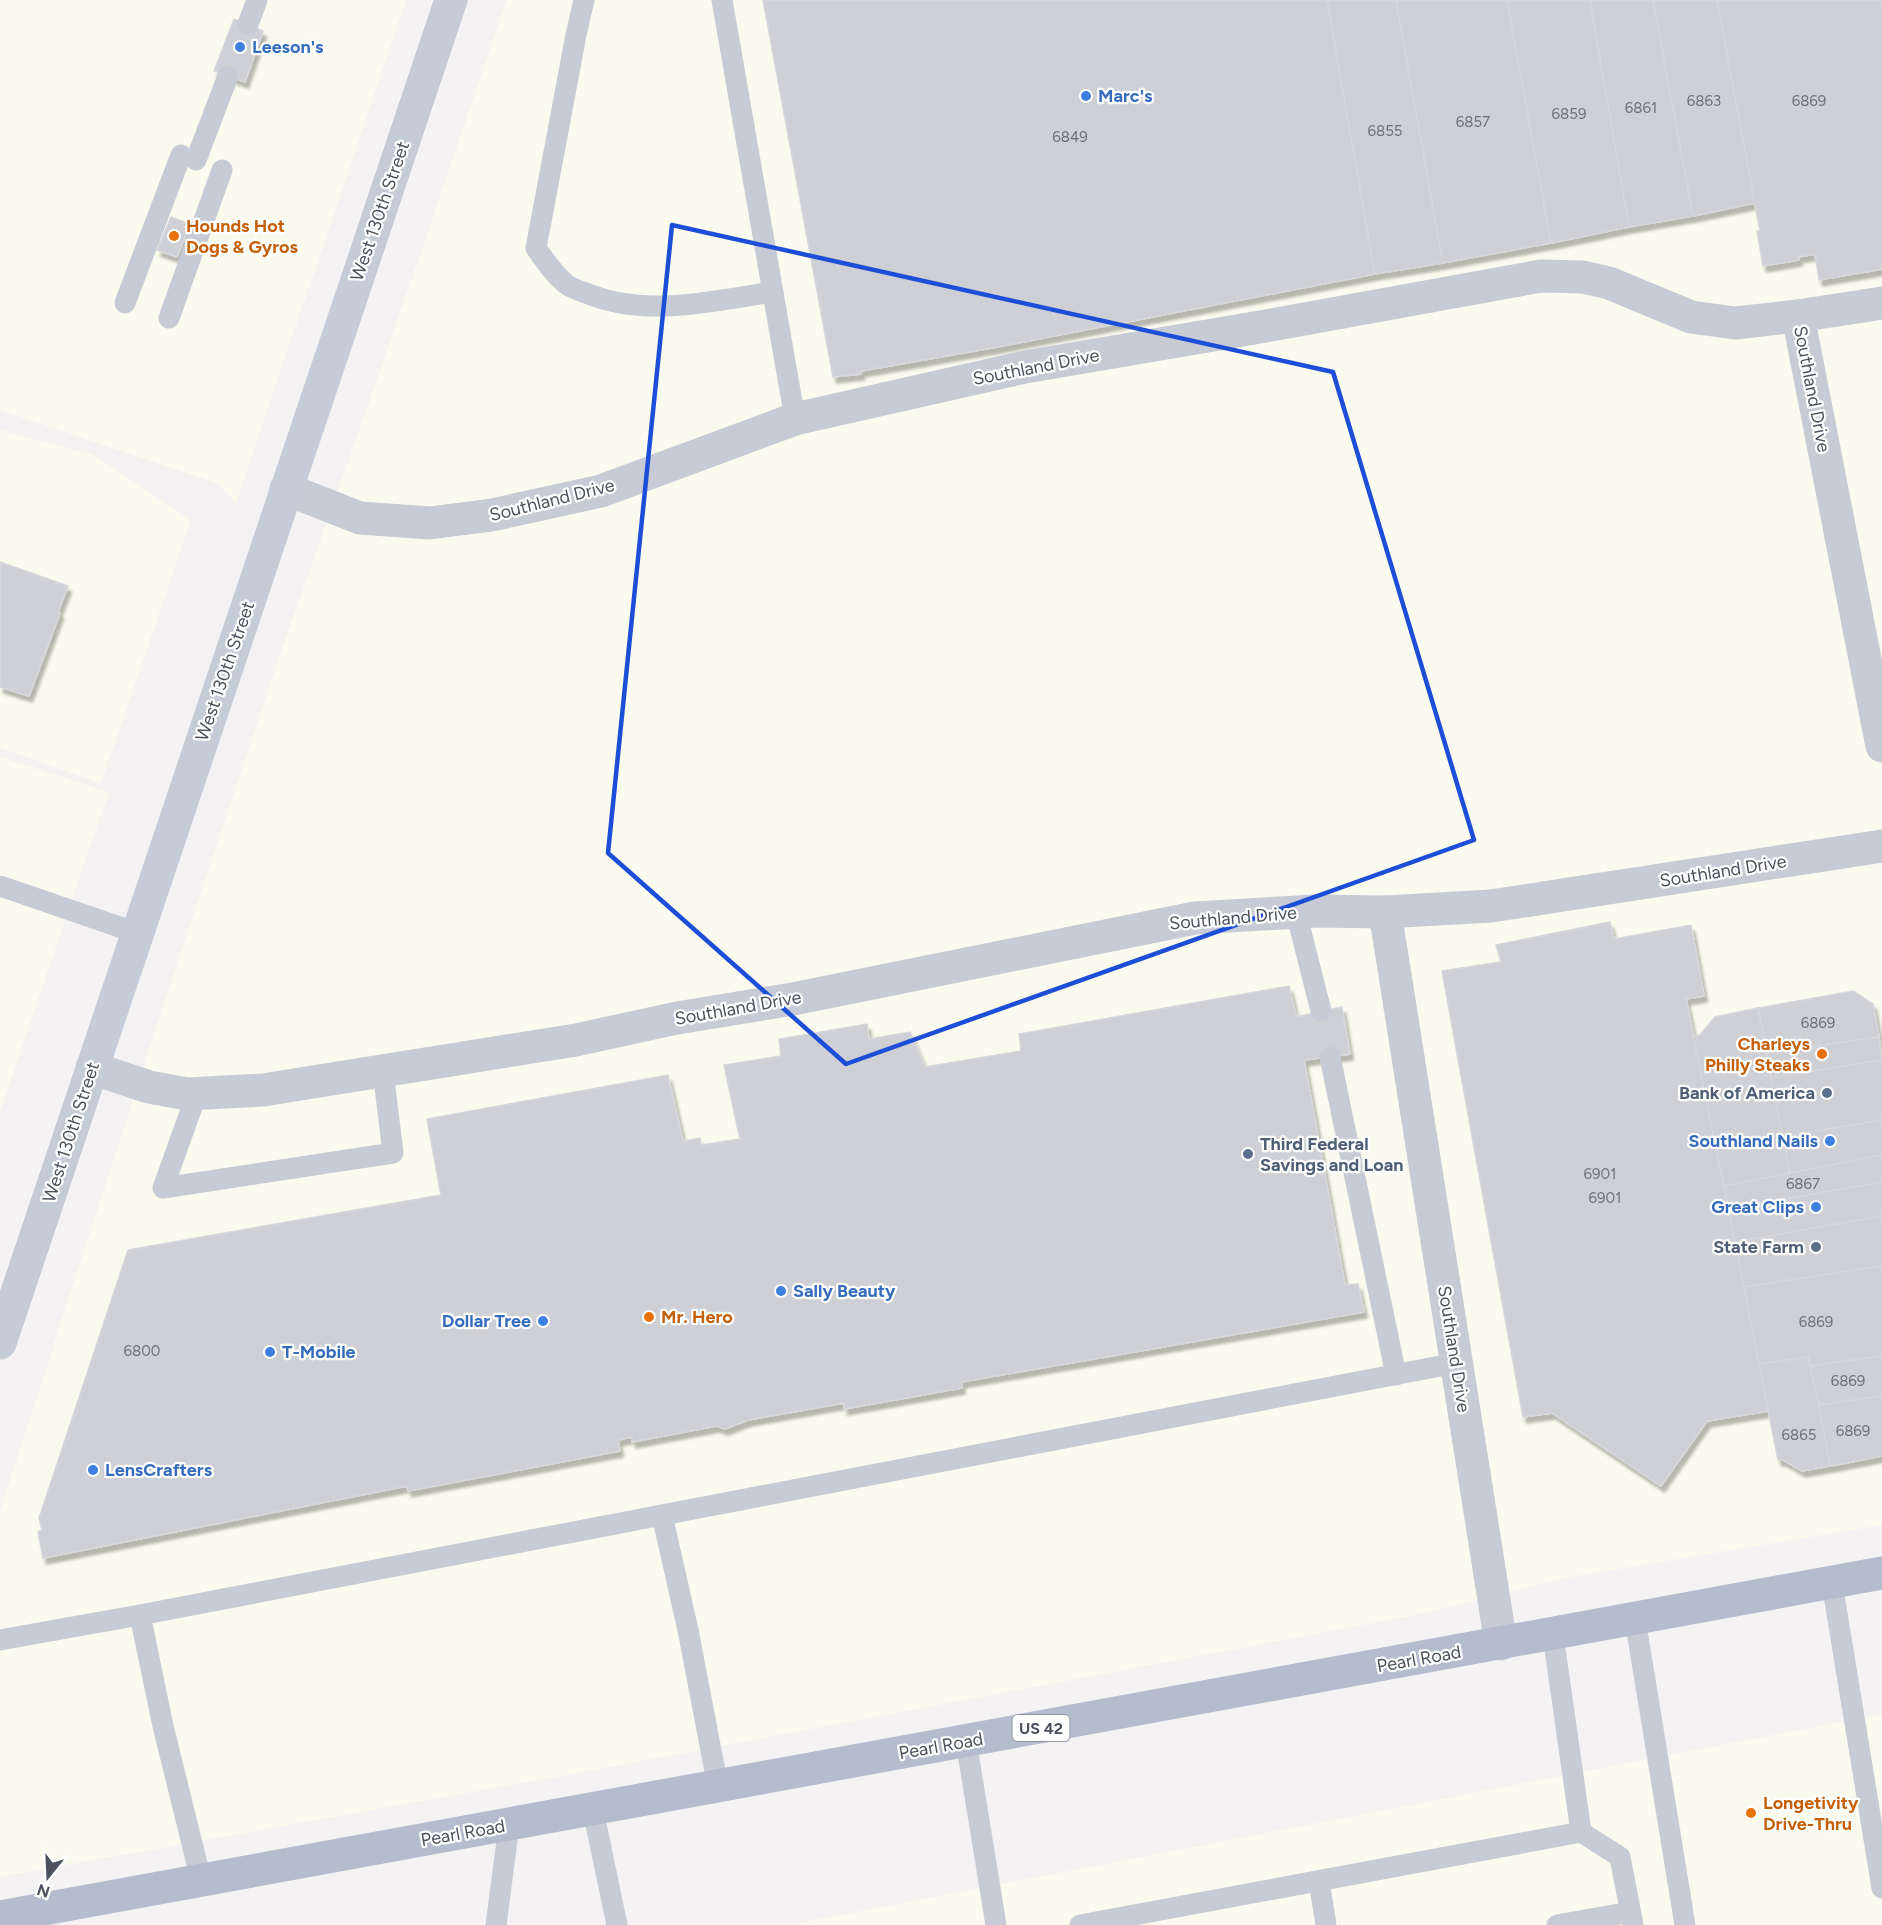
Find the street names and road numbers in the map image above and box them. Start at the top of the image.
street label: West 130th Street [346,138,414,284]
street label: Southland Drive [1789,324,1835,454]
street label: Southland Drive [971,344,1101,390]
street label: Southland Drive [487,474,617,526]
street label: West 130th Street [191,598,259,744]
street label: Southland Drive [1658,850,1788,892]
street label: Southland Drive [1168,901,1298,935]
street label: Southland Drive [673,986,803,1030]
street label: West 130th Street [38,1059,104,1205]
street label: Southland Drive [1433,1284,1475,1414]
street label: Pearl Road [1375,1641,1463,1677]
road number: US 42 [1012,1715,1070,1741]
street label: Pearl Road [897,1728,985,1764]
street label: Pearl Road [419,1815,507,1851]

